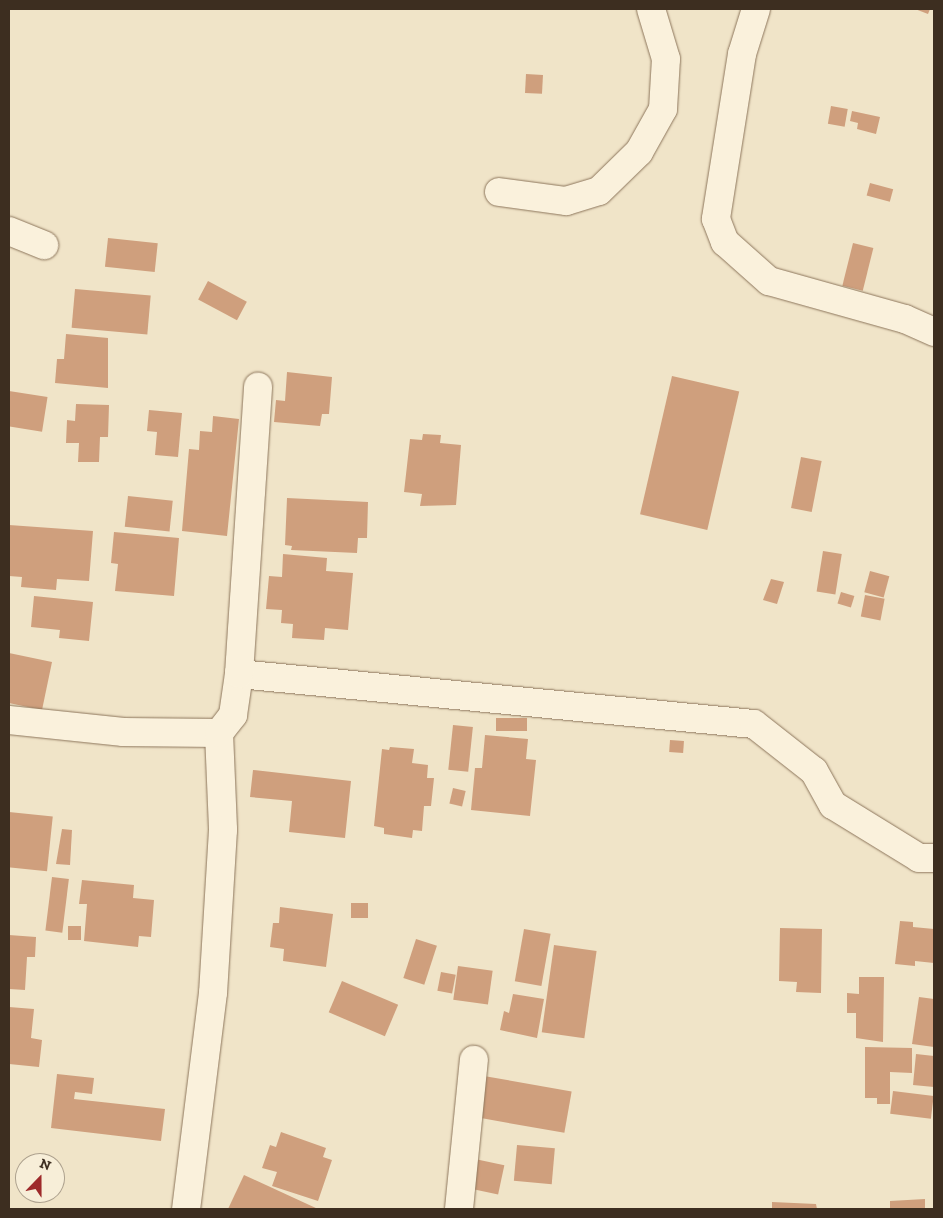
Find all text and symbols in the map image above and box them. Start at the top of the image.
north arrow [15,1153,65,1203]
text: N [37,1155,54,1174]

